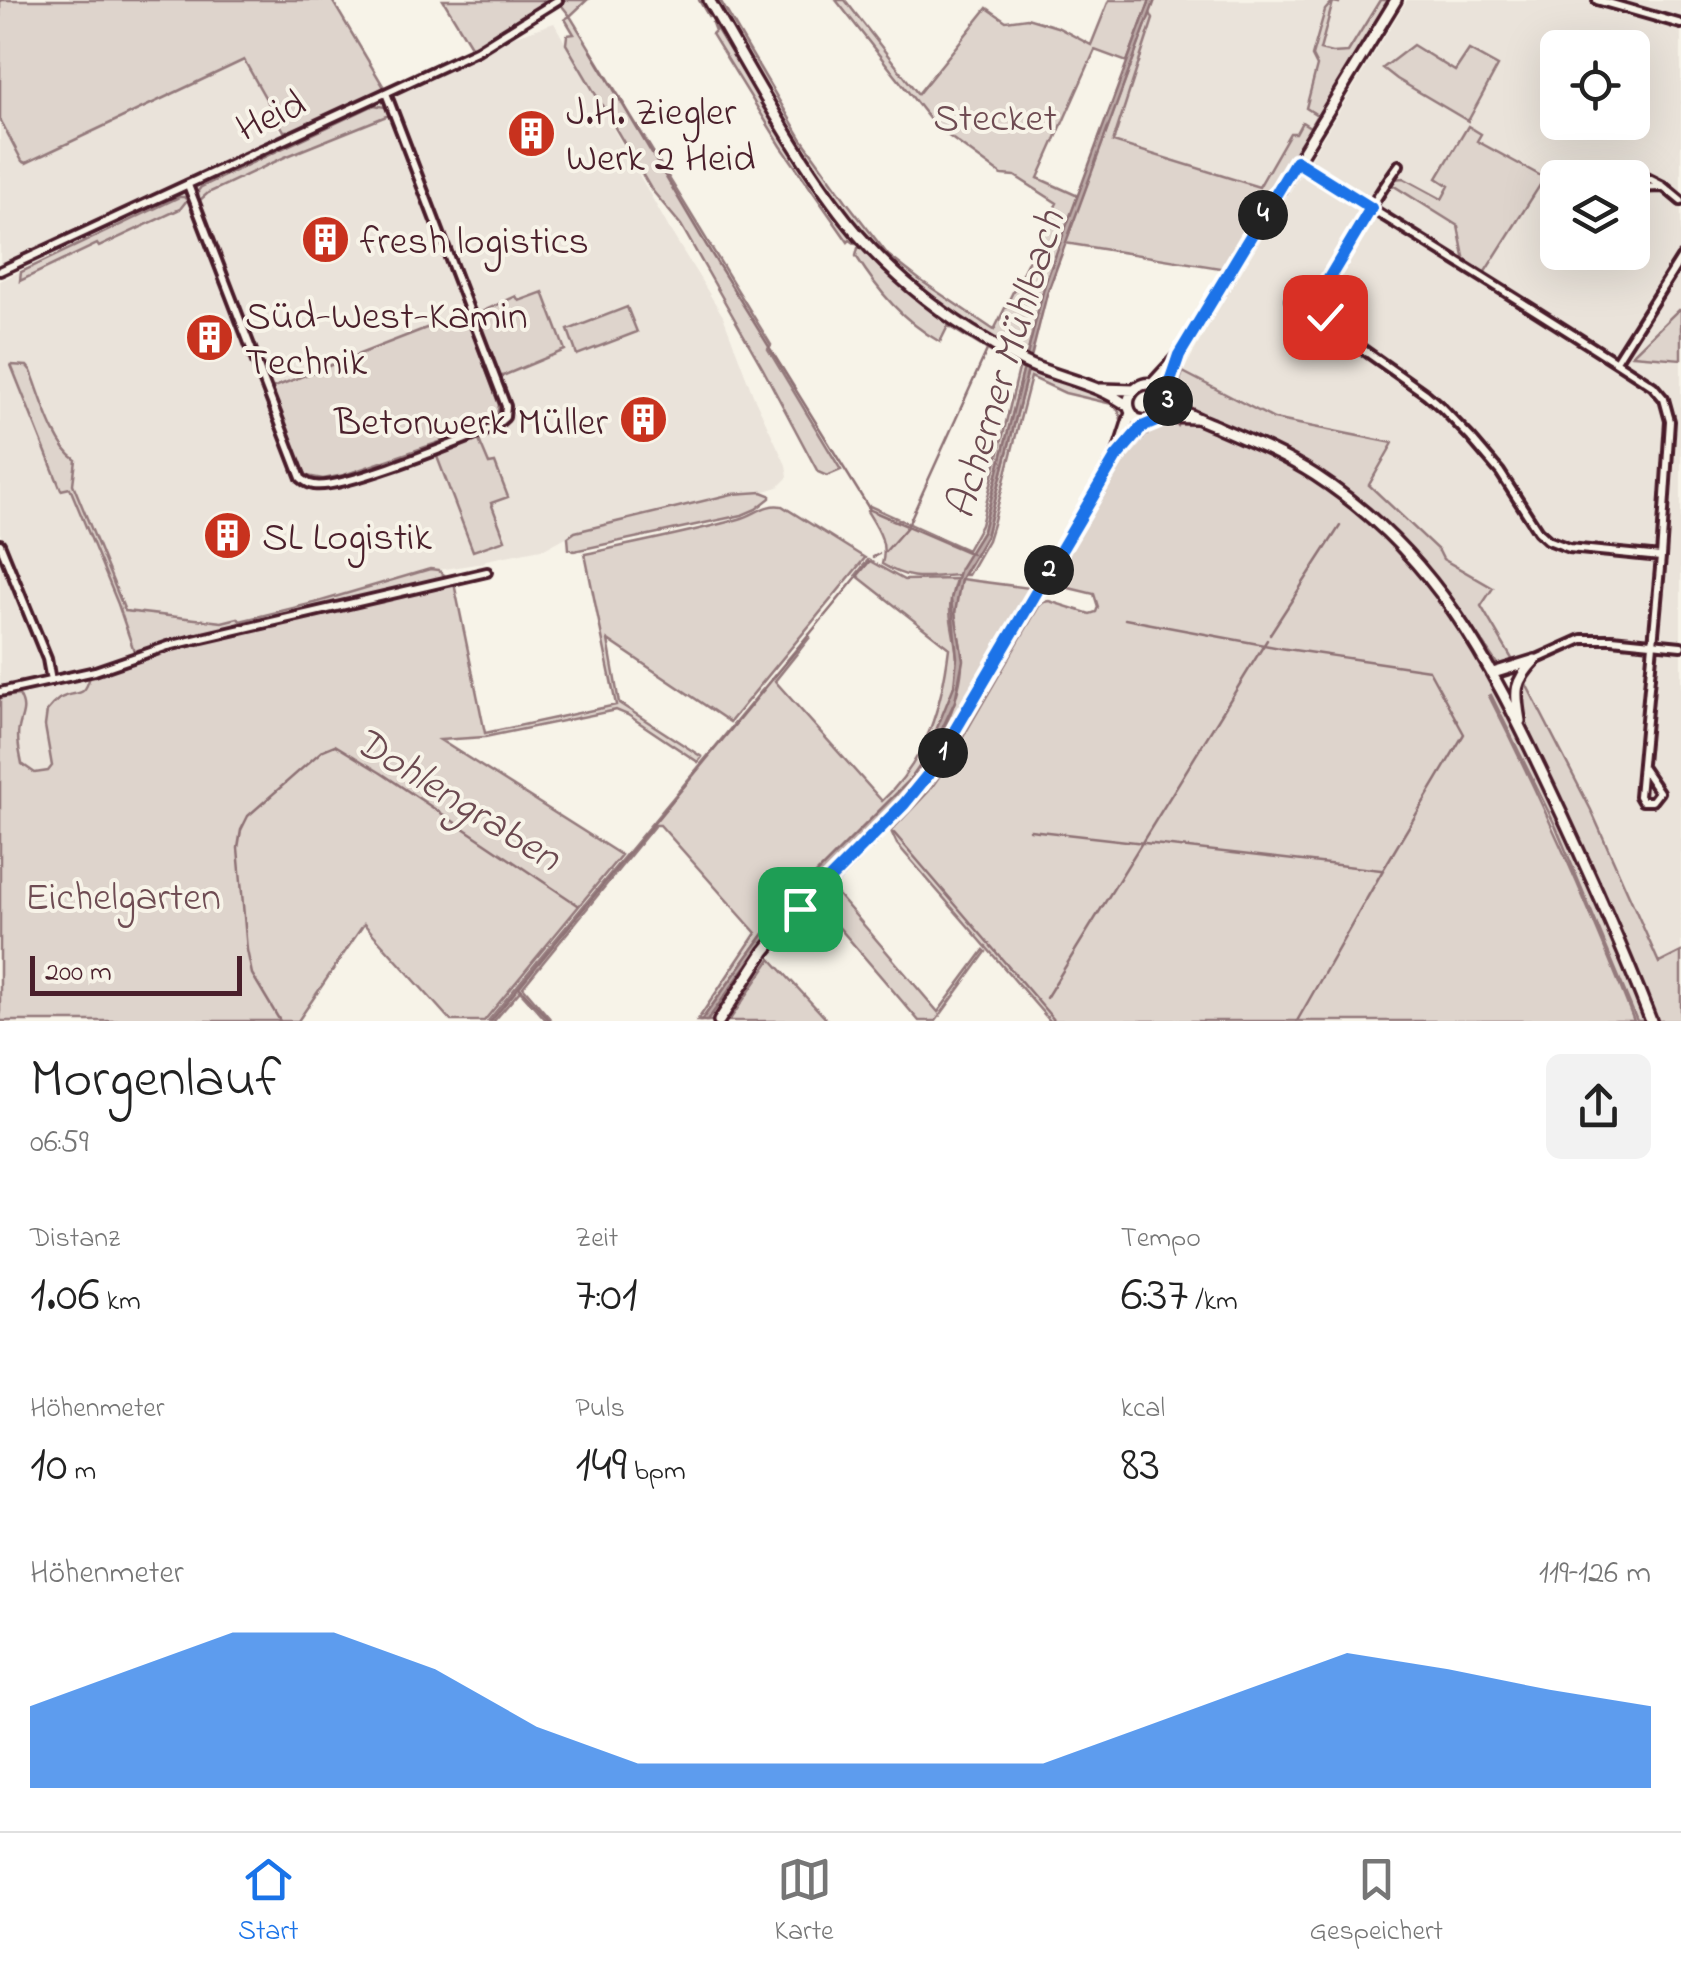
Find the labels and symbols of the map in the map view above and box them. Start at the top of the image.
street label: Heid [227,76,316,160]
place label: J.H. Ziegler Werk 2 Heid [566,85,756,190]
park label: Stecket [933,91,1057,150]
building icon: J.H. Ziegler Werk 2 Heid [505,107,557,159]
pin: 4 [1238,190,1288,240]
water label: Acherner Mühlbach [931,203,1083,527]
building icon: fresh logistics [299,213,351,265]
place label: fresh logistics [360,214,589,273]
pin [1283,275,1368,360]
place label: Süd-West-Kamin Technik [245,289,528,394]
building icon: Süd-West-Kamin Technik [184,311,236,363]
pin: 3 [1143,376,1193,426]
building icon: Betonwerk Müller [617,394,669,446]
place label: Betonwerk Müller [333,395,609,454]
building icon: SL Logistik [201,509,253,561]
place label: SL Logistik [262,510,432,569]
pin: 2 [1024,545,1074,595]
water label: Dohlengraben [341,713,573,890]
pin: 1 [918,728,968,778]
pin [758,867,843,952]
park label: Eichelgarten [25,870,221,929]
scale bar [30,951,242,996]

